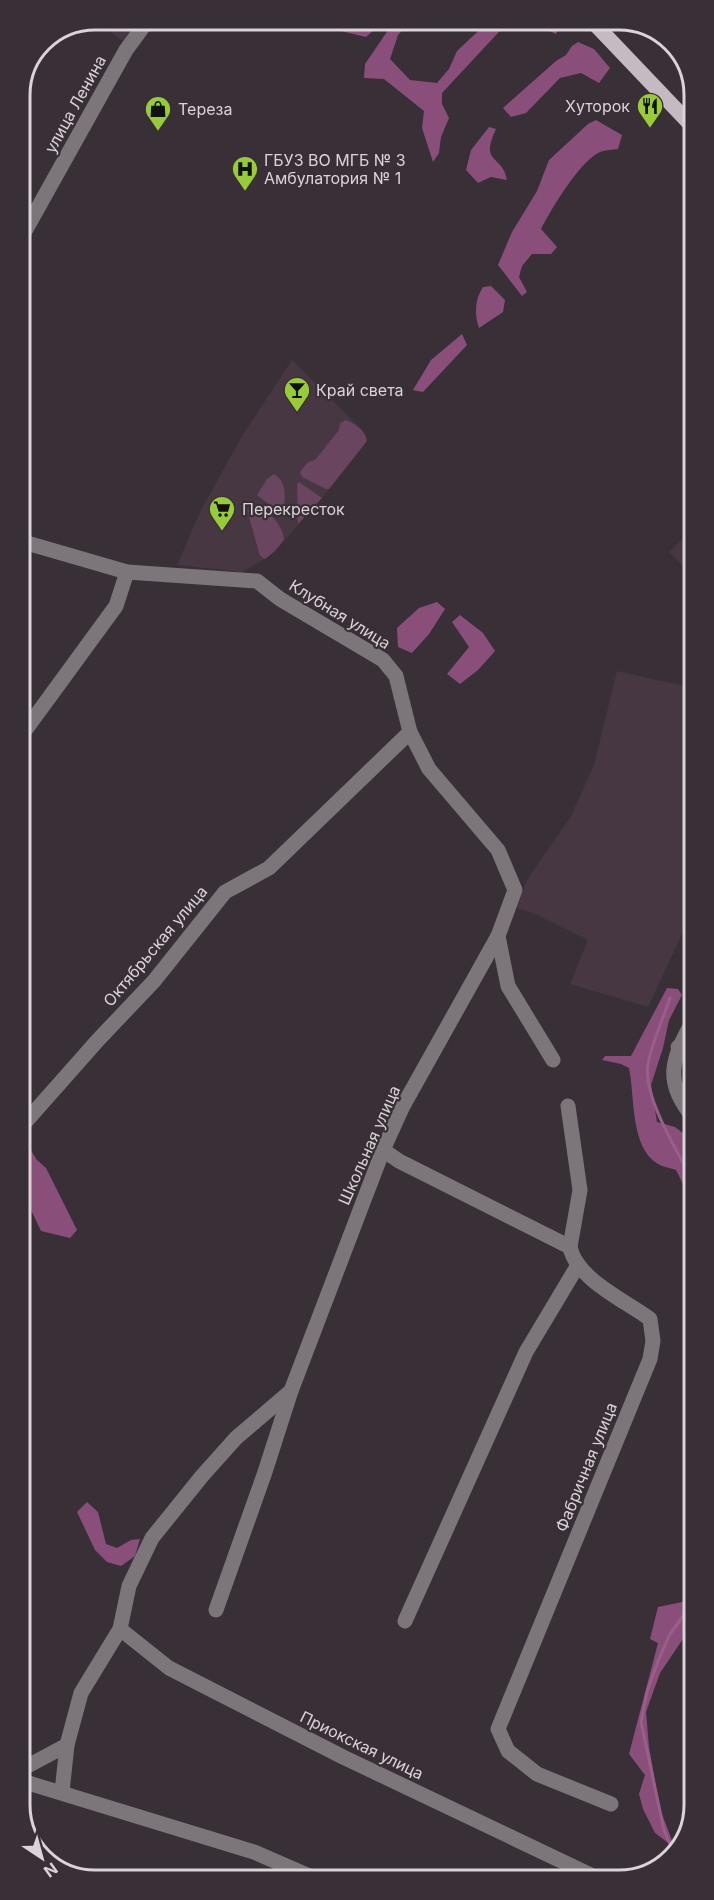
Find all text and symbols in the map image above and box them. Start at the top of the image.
street label: улица Ленина [40,52,110,156]
restaurant icon: Хуторок [635,91,665,129]
shop icon: Тереза [143,94,173,132]
place label: Хуторок [565,96,630,116]
place label: Тереза [178,99,232,119]
place label: ГБУЗ ВО МГБ № 3 Амбулатория № 1 [264,150,406,188]
hospital icon: ГБУЗ ВО МГБ № 3 Амбулатория № 1 [230,154,260,192]
bar icon: Край света [282,375,312,413]
place label: Край света [316,380,404,400]
supermarket icon: Перекресток [207,494,237,532]
place label: Перекресток [242,499,345,519]
street label: Клубная улица [286,575,394,653]
street label: Октябрьская улица [99,882,211,1010]
street label: Школьная улица [334,1082,404,1208]
street label: Фабричная улица [551,1400,621,1534]
street label: Приокская улица [297,1706,427,1784]
north arrow [12,1828,72,1888]
text: N [40,1858,62,1882]

